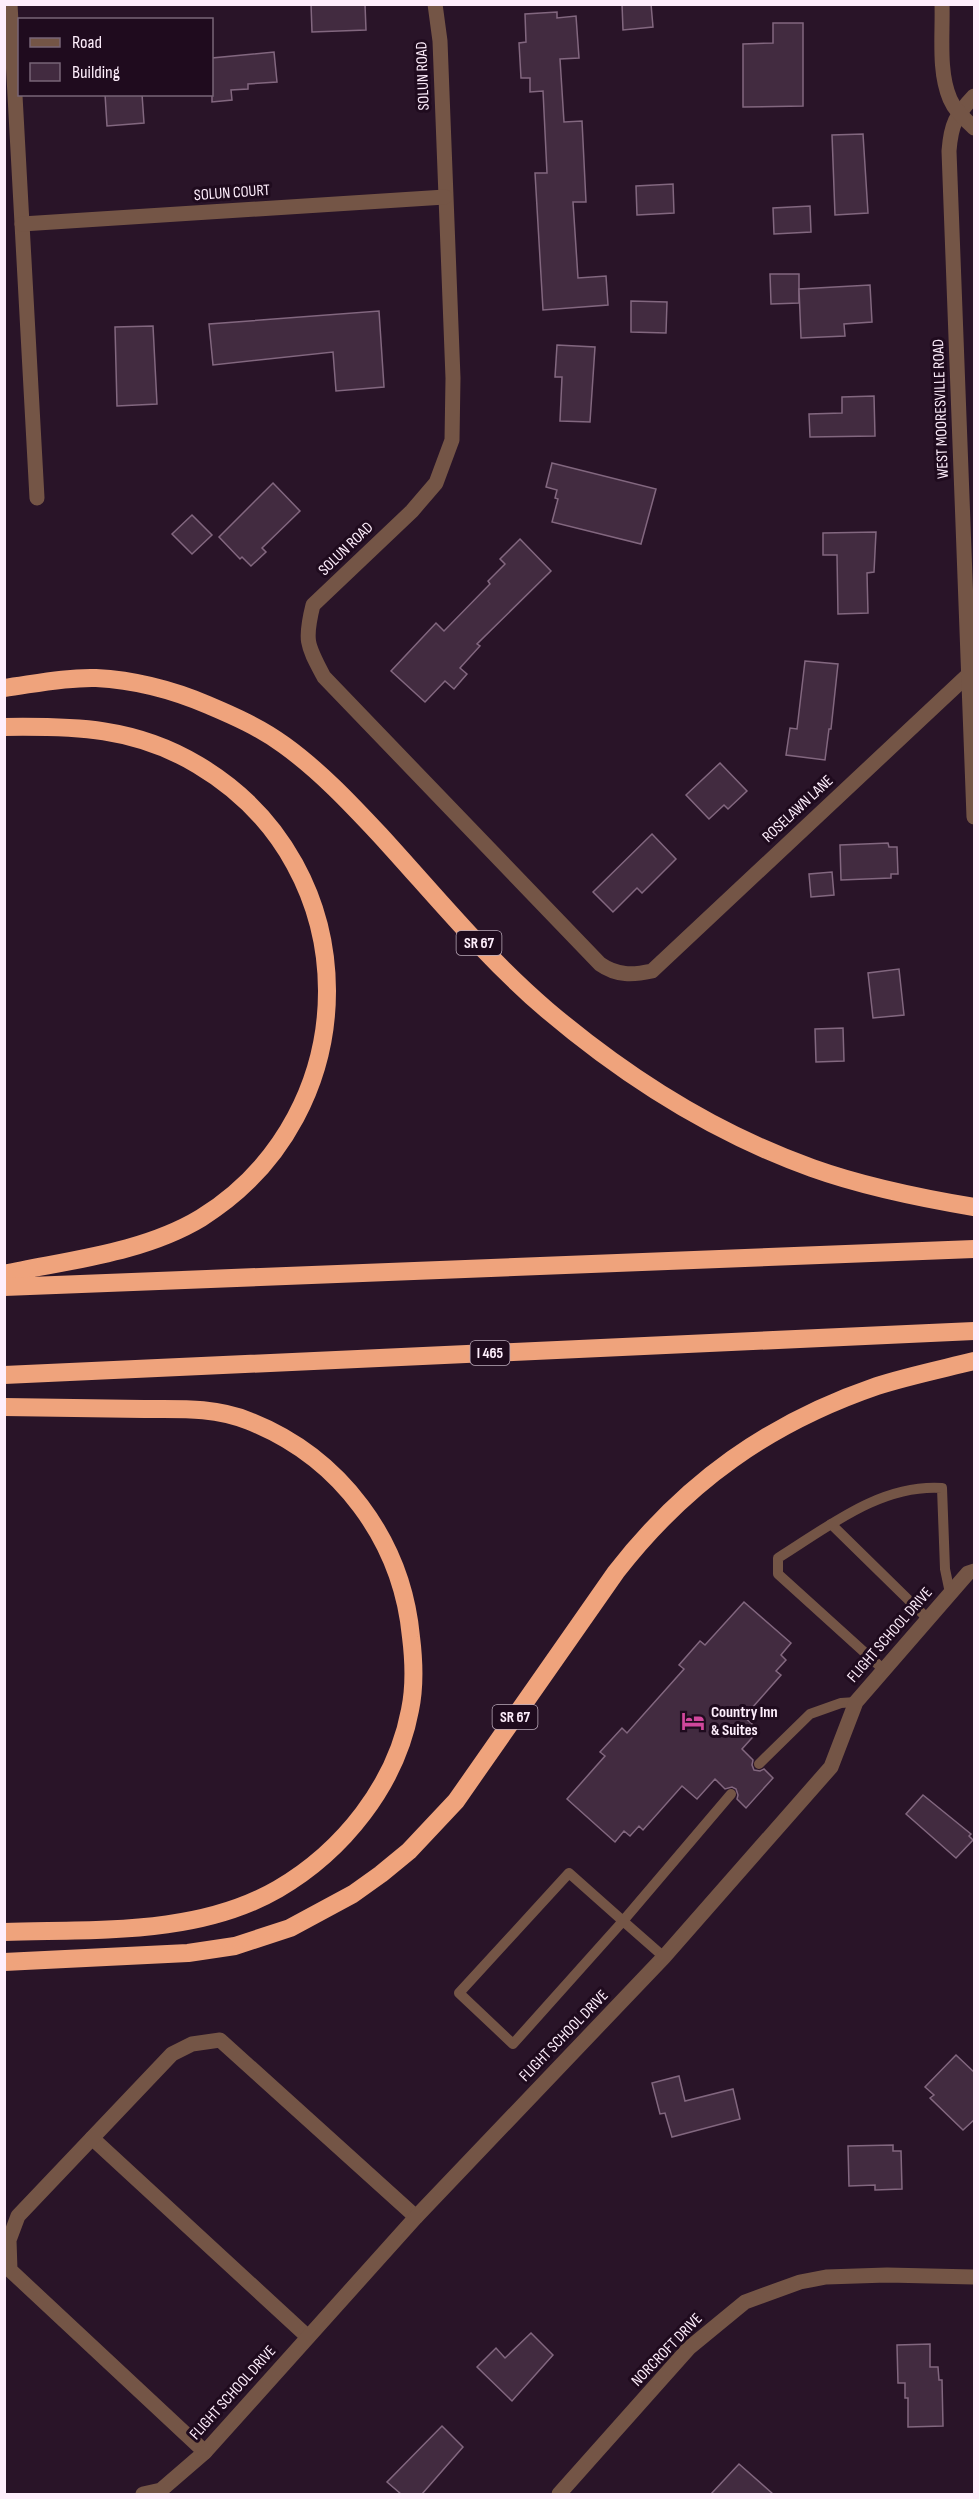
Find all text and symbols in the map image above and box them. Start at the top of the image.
legend [18,18,213,96]
text: Road [72,32,102,53]
street label: SOLUN ROAD [412,41,434,111]
text: Building [72,62,120,83]
street label: SOLUN COURT [193,181,271,205]
street label: WEST MOORESVILLE ROAD [929,339,953,479]
street label: SOLUN ROAD [315,518,377,580]
street label: ROSELAWN LANE [759,771,837,847]
road number: SR 67 [456,931,502,955]
road number: I 465 [470,1341,510,1365]
street label: FLIGHT SCHOOL DRIVE [844,1584,936,1686]
place label: Country Inn & Suites [711,1703,778,1740]
road number: SR 67 [492,1705,538,1729]
hotel icon: Country Inn & Suites [680,1708,706,1734]
street label: FLIGHT SCHOOL DRIVE [516,1986,612,2086]
street label: NORCROFT DRIVE [628,2310,706,2390]
street label: FLIGHT SCHOOL DRIVE [186,2342,280,2444]

